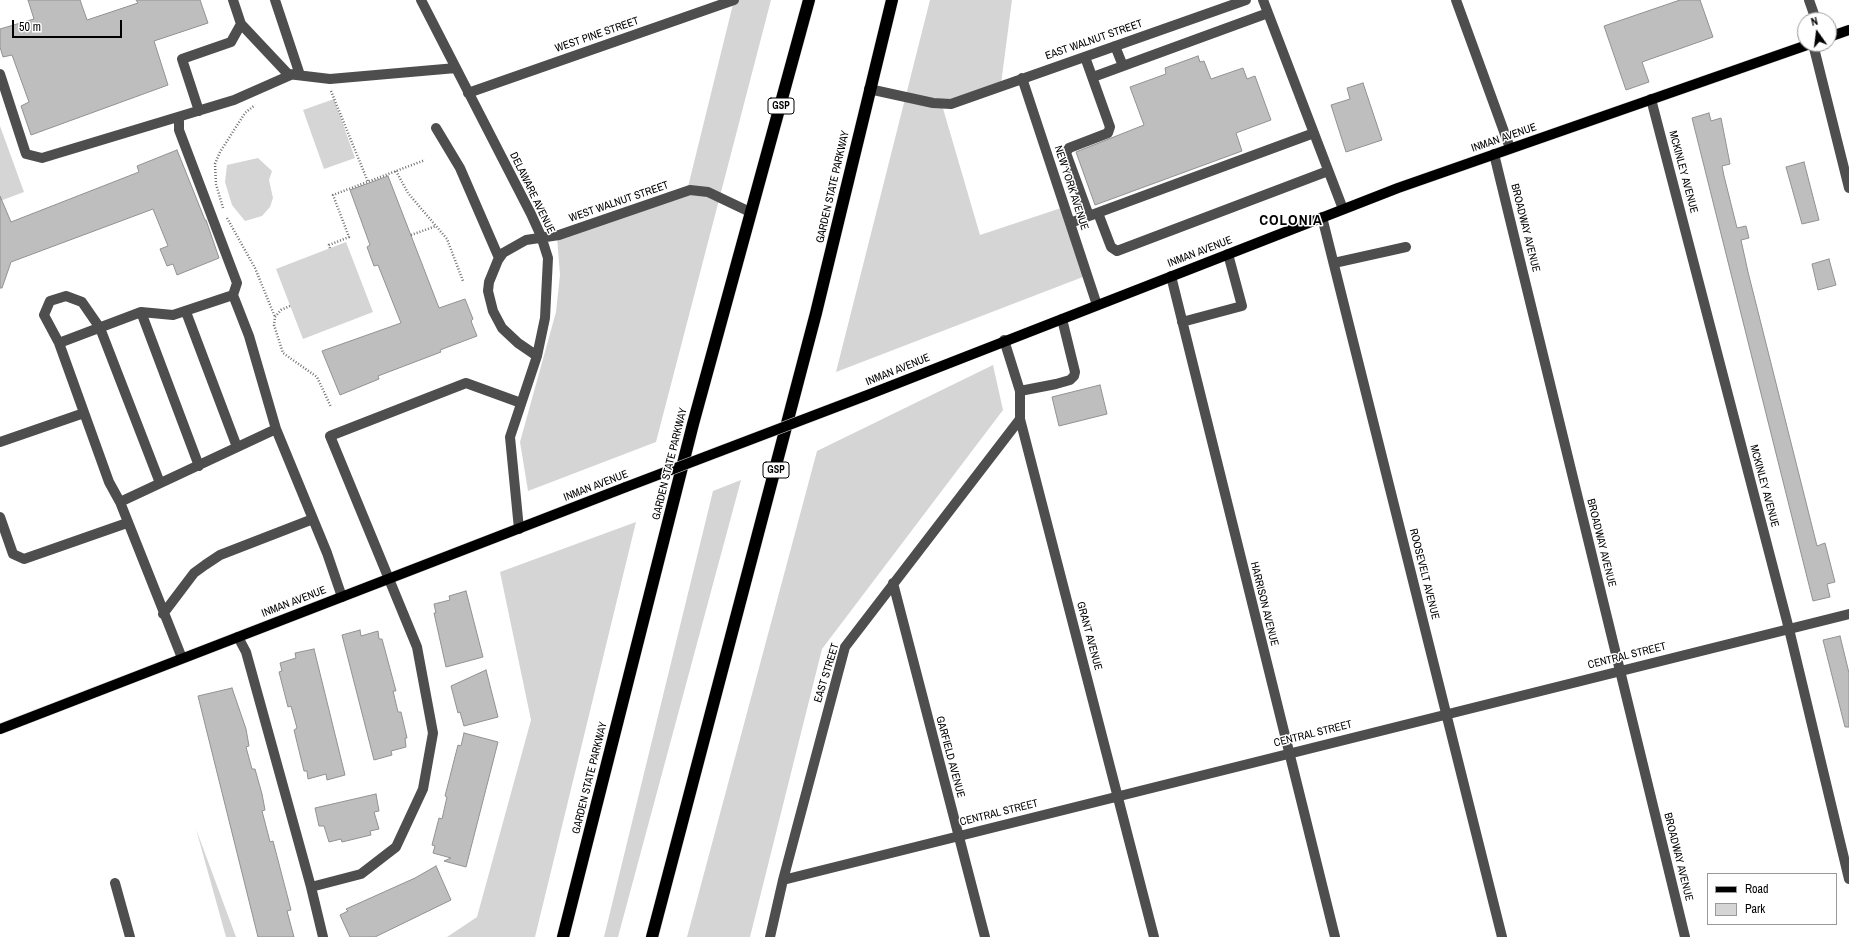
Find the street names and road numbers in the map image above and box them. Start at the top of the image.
street label: WEST PINE STREET [553,14,641,56]
street label: EAST WALNUT STREET [1044,17,1144,63]
road number: GSP [768,98,794,114]
street label: INMAN AVENUE [1470,121,1538,155]
street label: MCKINLEY AVENUE [1666,129,1700,215]
street label: GARDEN STATE PARKWAY [814,130,852,244]
street label: NEW YORK AVENUE [1051,144,1091,232]
street label: DELAWARE AVENUE [507,150,557,236]
street label: WEST WALNUT STREET [567,179,671,225]
street label: BROADWAY AVENUE [1508,182,1542,274]
street label: INMAN AVENUE [1166,234,1234,270]
street label: INMAN AVENUE [864,351,932,389]
street label: GARDEN STATE PARKWAY [650,407,690,521]
street label: MCKINLEY AVENUE [1747,443,1781,529]
road number: GSP [763,462,789,478]
street label: INMAN AVENUE [562,468,630,504]
street label: BROADWAY AVENUE [1584,497,1618,589]
street label: ROOSEVELT AVENUE [1406,527,1442,621]
street label: HARRISON AVENUE [1247,560,1281,648]
street label: INMAN AVENUE [260,584,328,620]
street label: GRANT AVENUE [1074,600,1104,672]
street label: CENTRAL STREET [1586,640,1668,672]
street label: EAST STREET [812,642,842,704]
street label: GARFIELD AVENUE [933,715,967,799]
street label: CENTRAL STREET [1272,718,1354,750]
street label: GARDEN STATE PARKWAY [570,721,610,835]
street label: CENTRAL STREET [958,797,1040,829]
street label: BROADWAY AVENUE [1661,811,1695,903]

